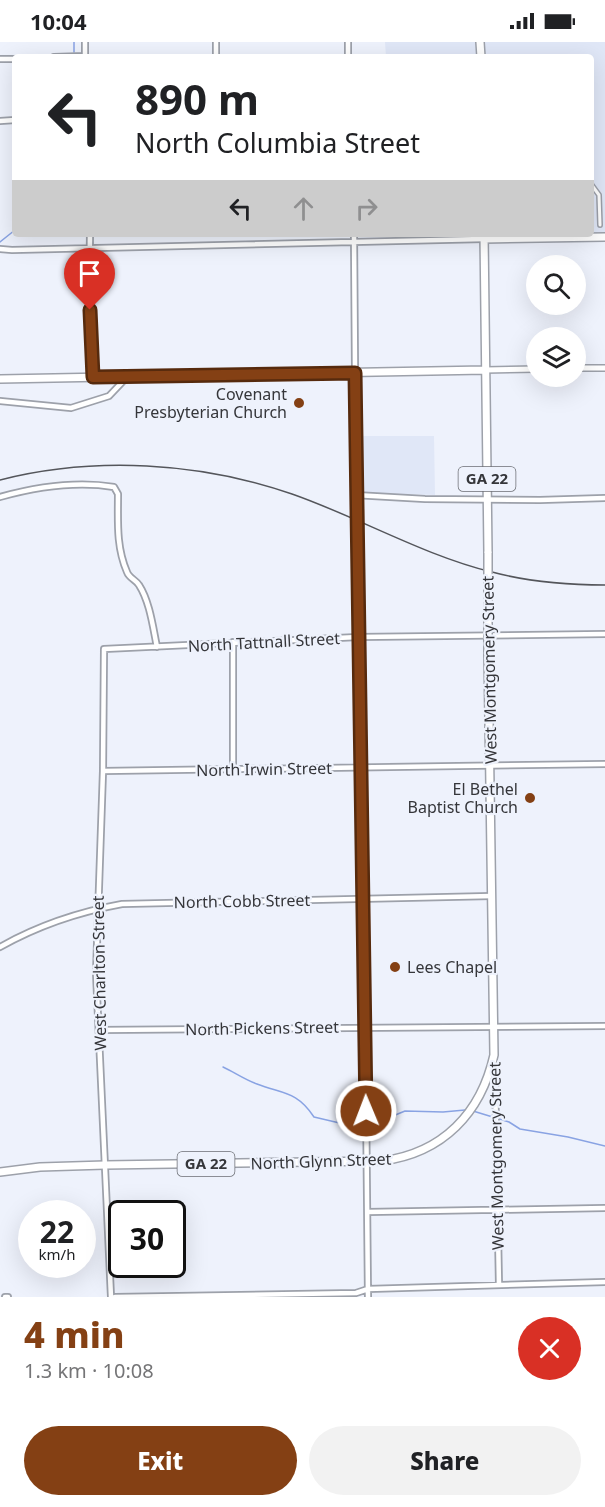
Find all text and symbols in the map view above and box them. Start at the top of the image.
text: 10:04 [30,6,87,36]
text: 890 m [135,70,259,127]
icon: left [36,78,114,156]
text: North Columbia Street [135,124,420,161]
icon: left [224,192,257,225]
icon: ahead [287,192,320,225]
icon: right [350,192,383,225]
pin [64,248,115,310]
map controls [526,255,586,387]
button: search [526,255,586,315]
icon: arrive [73,257,106,290]
button: layers [526,327,586,387]
place label: Covenant Presbyterian Church [134,383,287,423]
marker: Covenant Presbyterian Church [292,396,306,410]
road number: GA 22 [458,467,516,491]
street label: West Montgomery Street [476,576,502,764]
street label: North Tattnall Street [187,627,341,657]
street label: North Irwin Street [196,757,332,781]
place label: El Bethel Baptist Church [408,778,518,818]
marker: El Bethel Baptist Church [523,791,537,805]
street label: North Cobb Street [174,889,311,913]
street label: West Charlton Street [87,895,111,1051]
place label: Lees Chapel [407,956,497,978]
marker: Lees Chapel [388,960,402,974]
street label: North Pickens Street [185,1016,339,1040]
street label: West Montgomery Street [483,1062,509,1250]
position arrow [334,1079,398,1143]
street label: North Glynn Street [250,1148,392,1174]
road number: GA 22 [178,1152,234,1176]
speed limit sign: 30 [108,1200,186,1278]
text: 22 [40,1211,74,1252]
text: km/h [39,1244,75,1264]
text: 4 min [24,1310,125,1359]
button: close [518,1317,581,1380]
text: 1.3 km · 10:08 [24,1357,154,1384]
button: Exit [24,1426,297,1495]
button: Share [309,1426,581,1495]

